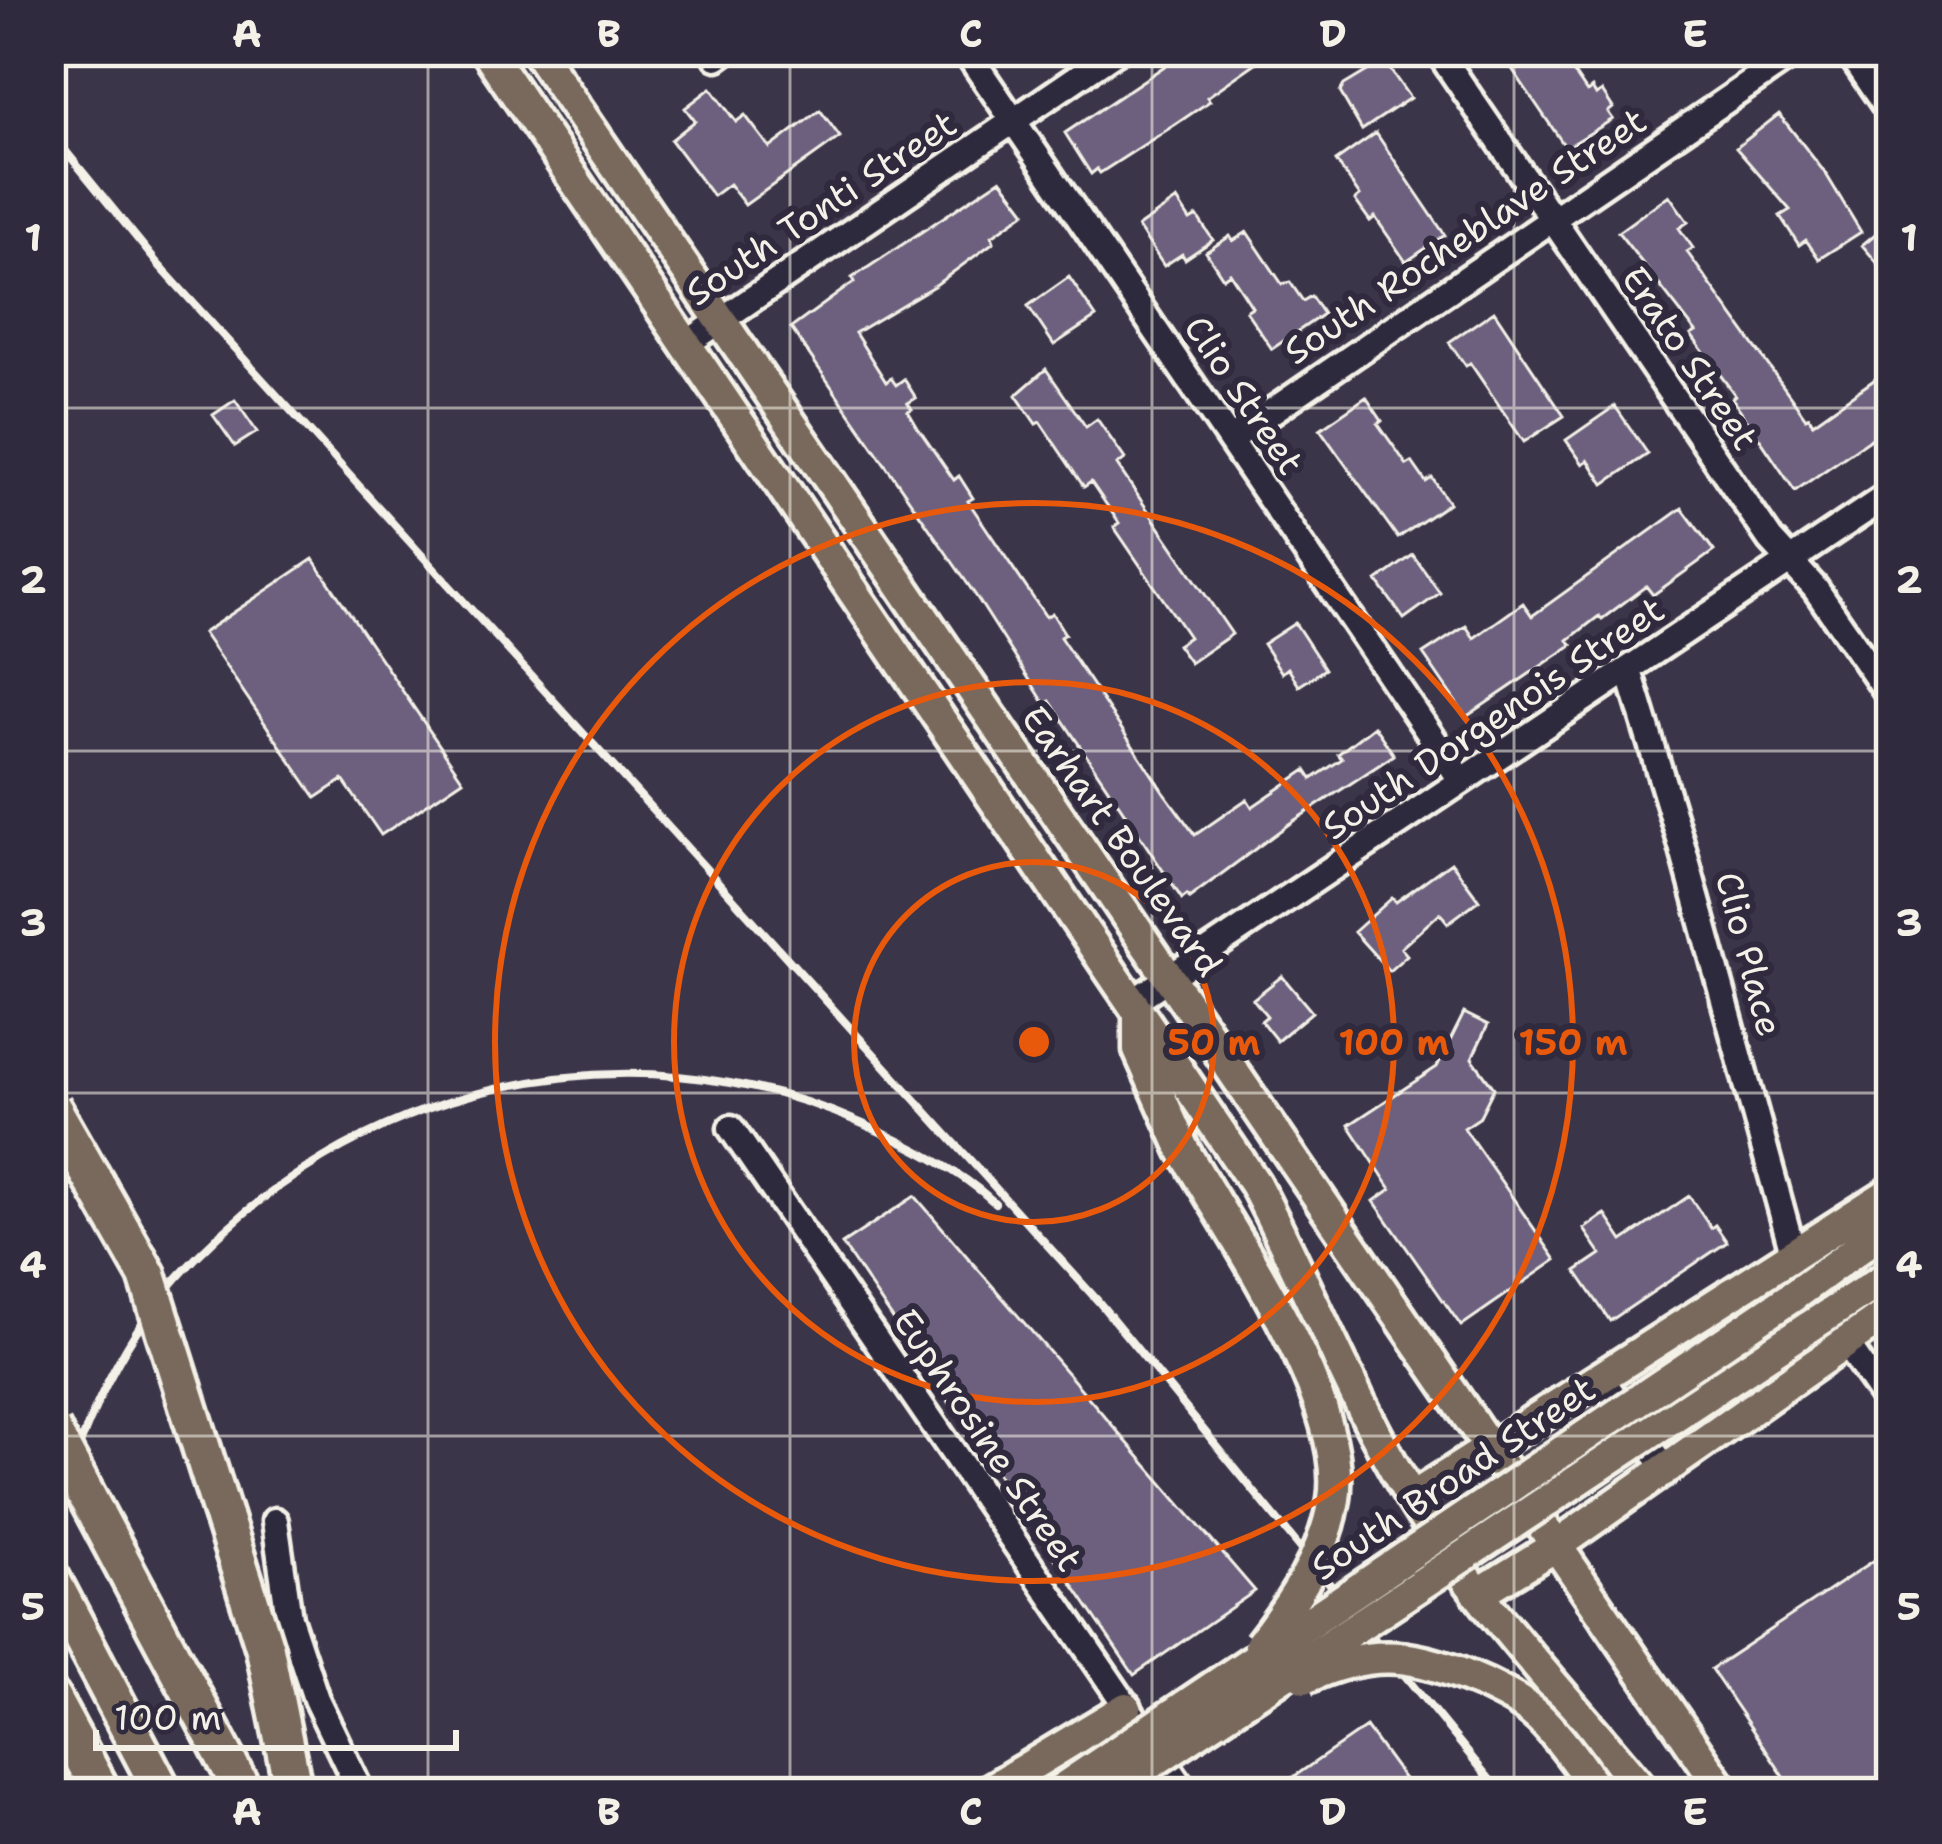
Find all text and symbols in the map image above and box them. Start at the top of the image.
text: A [232,7,262,59]
text: B [597,7,621,59]
text: C [959,7,983,59]
text: D [1319,7,1347,59]
text: E [1682,7,1708,59]
street label: South Rocheblave Street [1274,96,1656,376]
street label: South Tonti Street [676,99,966,317]
text: 1 [24,211,42,263]
text: 1 [1900,211,1918,263]
street label: Erato Street [1610,256,1770,460]
street label: Clio Street [1173,306,1315,484]
text: 2 [19,553,47,605]
text: 2 [1895,553,1923,605]
street label: South Dorgenois Street [1312,585,1674,851]
street label: Earhart Boulevard [1010,696,1234,986]
street label: Clio Place [1704,867,1794,1041]
text: 3 [19,896,47,948]
text: 3 [1895,896,1923,948]
text: 50 m [1168,1018,1261,1067]
text: 100 m [1339,1018,1450,1067]
text: 150 m [1518,1018,1628,1067]
centre of rings [1013,1021,1055,1063]
text: 4 [19,1238,47,1290]
text: 4 [1895,1238,1923,1290]
street label: Euphrosine Street [882,1299,1094,1581]
street label: South Broad Street [1301,1365,1605,1591]
text: 5 [21,1580,45,1632]
text: 5 [1897,1580,1921,1632]
scale bar [96,1676,456,1750]
text: 100 m [114,1693,222,1742]
text: A [232,1785,262,1837]
text: B [597,1785,621,1837]
text: C [959,1785,983,1837]
text: D [1319,1785,1347,1837]
text: E [1682,1785,1708,1837]

